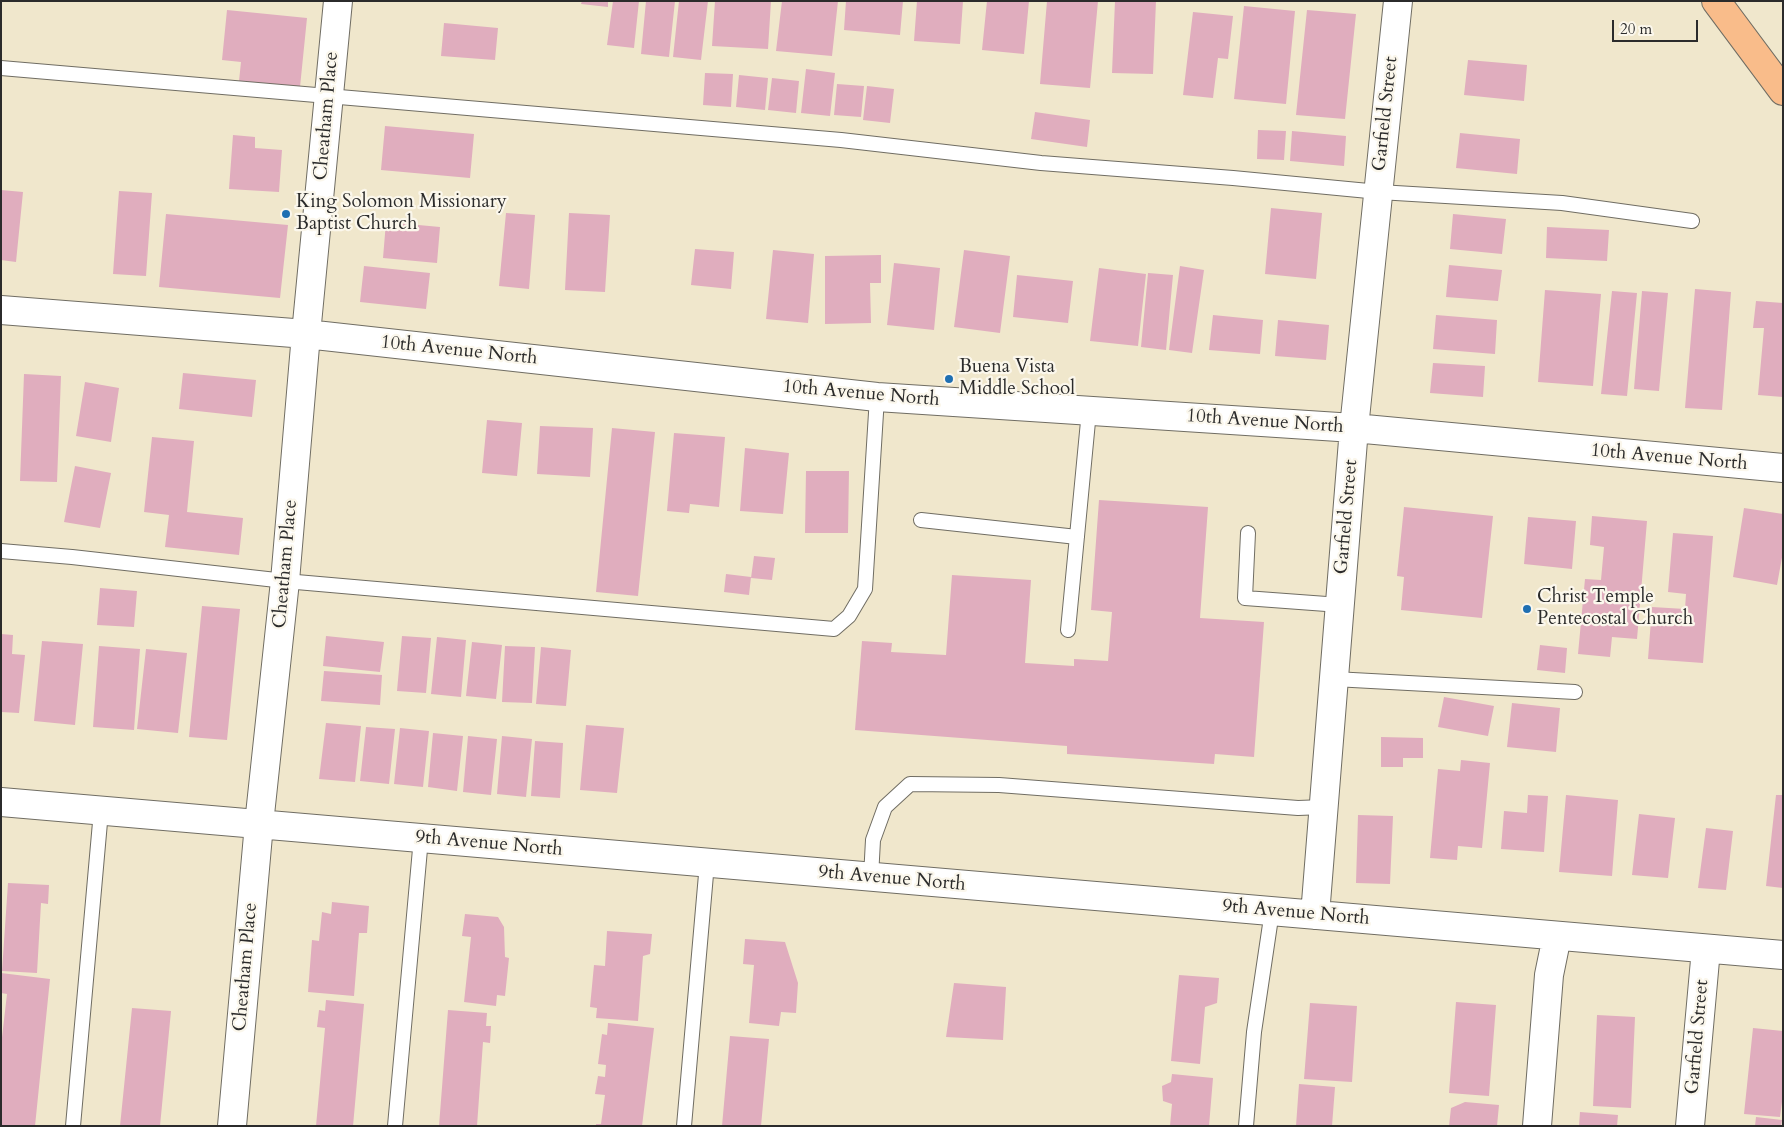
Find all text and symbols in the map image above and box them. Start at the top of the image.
scale bar [1614,10,1700,42]
text: 20 m [1620,19,1652,39]
street label: Cheatham Place [310,51,344,181]
street label: Garfield Street [1369,55,1403,173]
place label: King Solomon Missionary Baptist Church [296,192,507,236]
marker: King Solomon Missionary Baptist Church [280,208,292,220]
street label: 10th Avenue North [379,331,539,371]
place label: Buena Vista Middle School [959,357,1075,401]
marker: Buena Vista Middle School [943,373,955,385]
street label: 10th Avenue North [782,376,940,412]
street label: 10th Avenue North [1186,405,1344,439]
street label: 10th Avenue North [1590,440,1748,476]
street label: Garfield Street [1331,459,1363,575]
street label: Cheatham Place [269,499,303,629]
place label: Christ Temple Pentecostal Church [1537,587,1693,631]
marker: Christ Temple Pentecostal Church [1521,603,1533,615]
street label: 9th Avenue North [414,826,564,862]
street label: 9th Avenue North [817,861,967,897]
street label: 9th Avenue North [1221,895,1371,931]
street label: Cheatham Place [229,902,263,1032]
street label: Garfield Street [1682,979,1714,1095]

